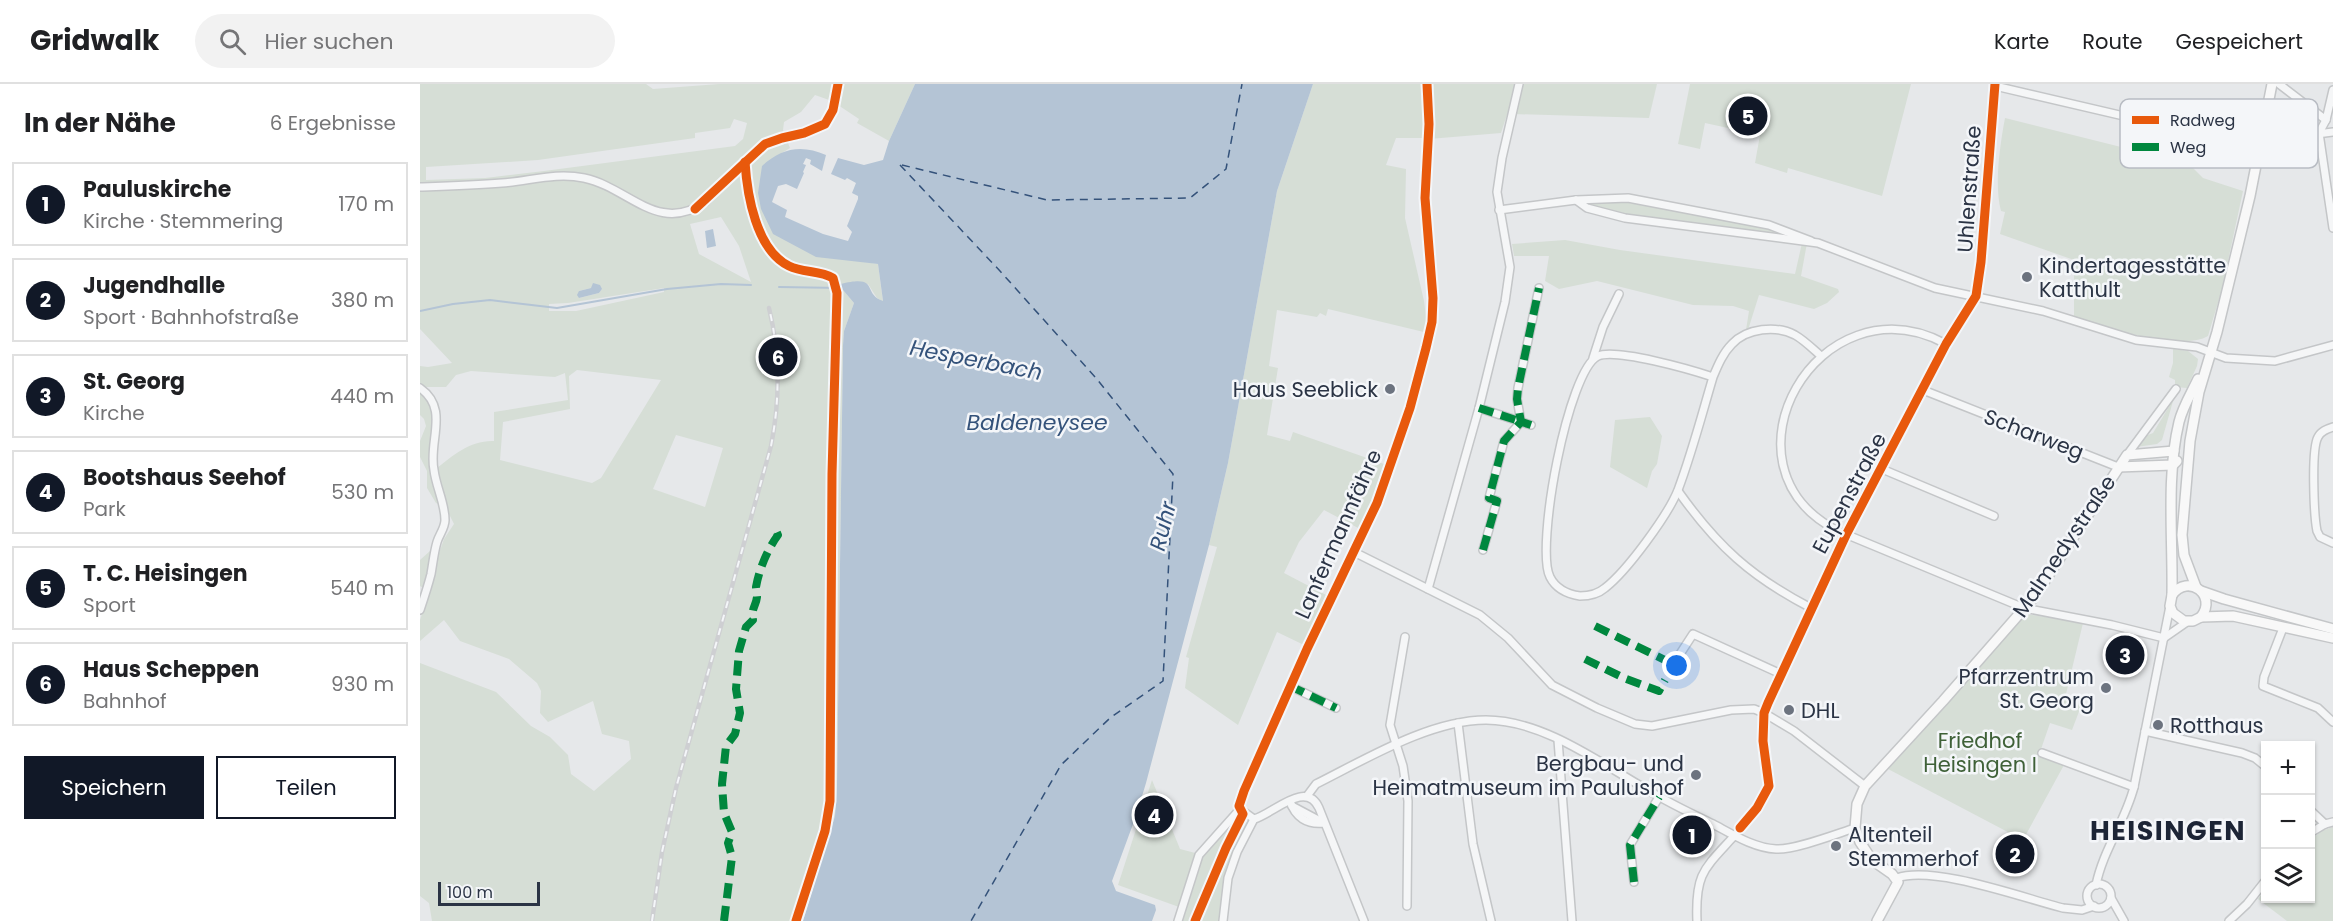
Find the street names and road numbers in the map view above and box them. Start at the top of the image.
street label: Uhlenstraße [1950,125,1988,253]
street label: Scharweg [1980,402,2088,466]
street label: Eupenstraße [1805,428,1893,558]
street label: Lanfermannfähre [1288,445,1388,623]
street label: Malmedystraße [2006,469,2122,623]

